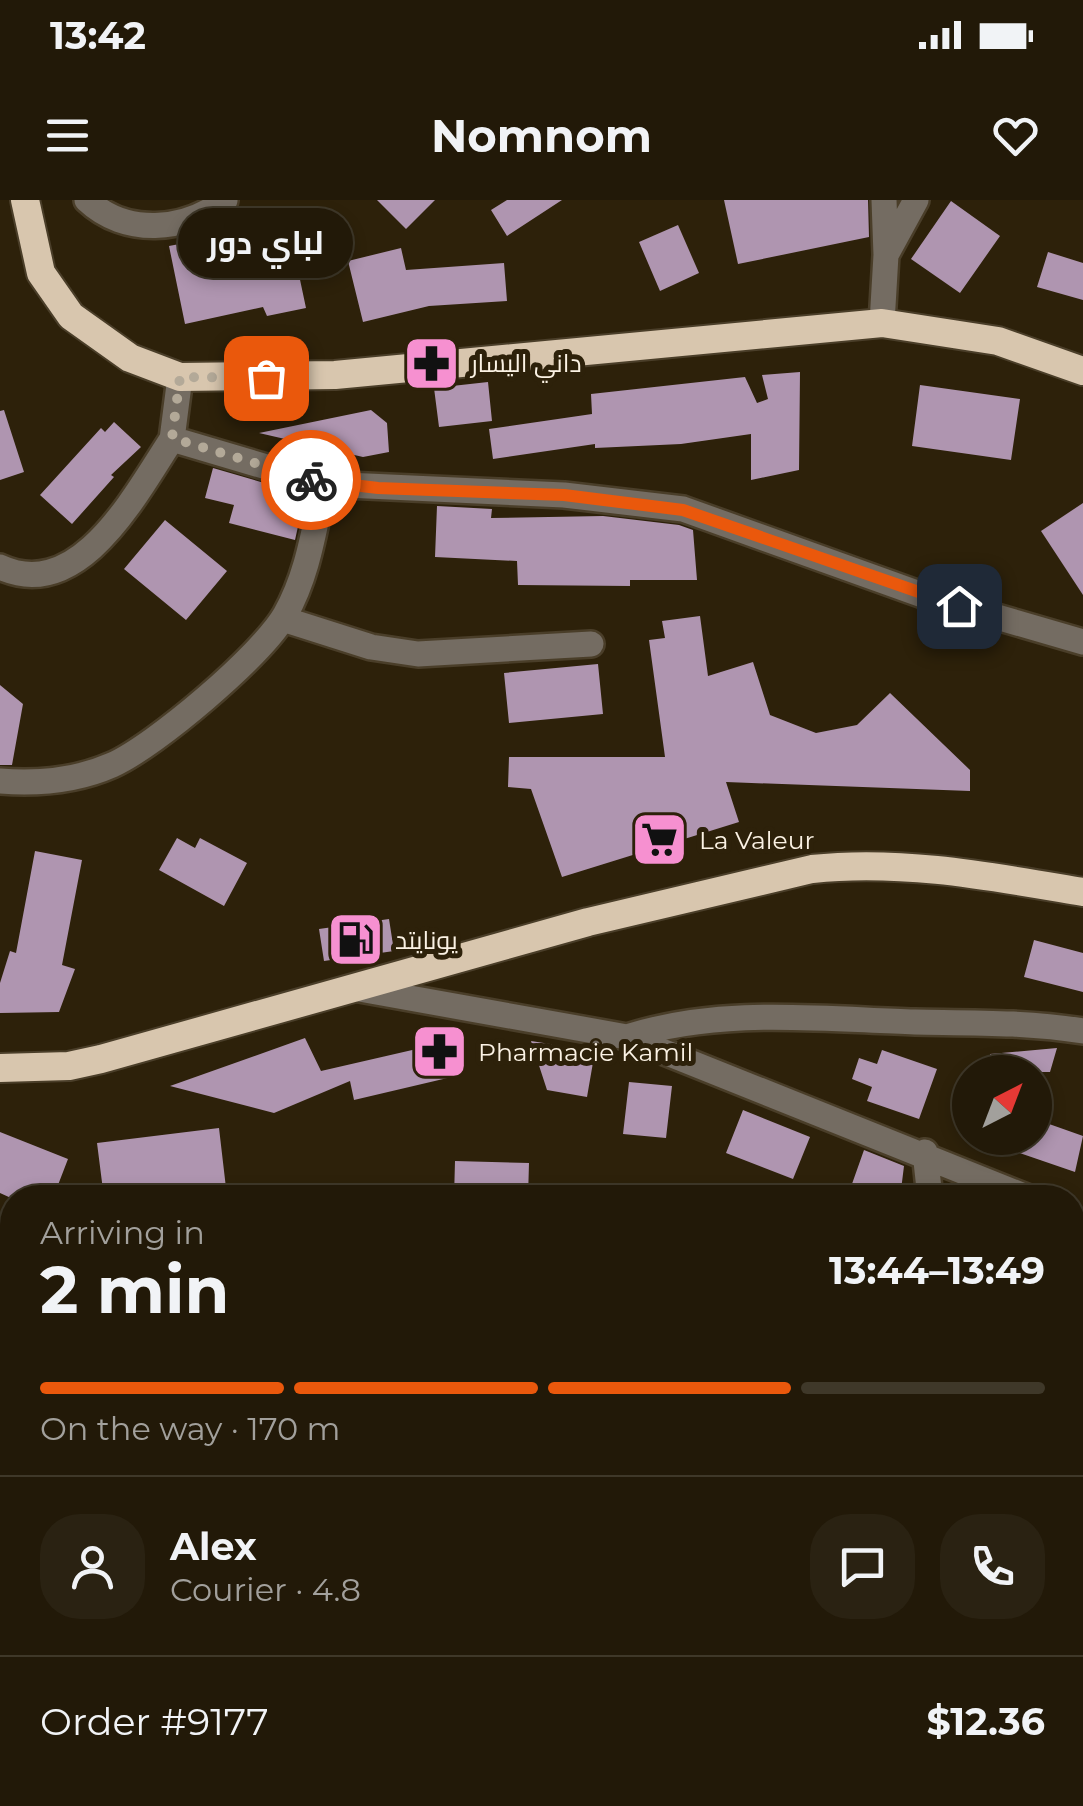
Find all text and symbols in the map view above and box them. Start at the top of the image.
text: 13:42 [50,12,146,59]
icon: menu [40,108,95,163]
text: Nomnom [431,108,652,163]
icon: heart [988,108,1043,163]
callout: لباي دور [178,208,354,278]
text: لباي دور [207,223,324,262]
pharmacy icon: داني اليسار [402,333,462,393]
pin [224,336,309,421]
place label: داني اليسار [469,348,582,383]
icon: bag [239,351,294,406]
courier [261,430,361,530]
icon: bike [284,453,339,508]
pin [917,564,1002,649]
icon: home [932,579,987,634]
supermarket icon: La Valeur [630,810,690,870]
place label: La Valeur [699,825,815,855]
fuel station icon: يونايتد [326,910,386,970]
place label: يونايتد [395,925,458,955]
pharmacy icon: Pharmacie Kamil [409,1022,469,1082]
place label: Pharmacie Kamil [478,1037,693,1067]
north arrow [952,1055,1052,1155]
map controls [952,1055,1052,1155]
text: Arriving in [40,1213,205,1252]
text: 13:44–13:49 [829,1247,1045,1294]
text: 2 min [40,1250,229,1329]
text: On the way · 170 m [40,1409,340,1448]
button: person [40,1514,145,1619]
button: chat [810,1514,915,1619]
button: phone [940,1514,1045,1619]
text: Alex [170,1523,257,1570]
text: Courier · 4.8 [170,1570,361,1609]
text: Order #9177 [40,1698,269,1745]
text: $12.36 [926,1698,1045,1745]

